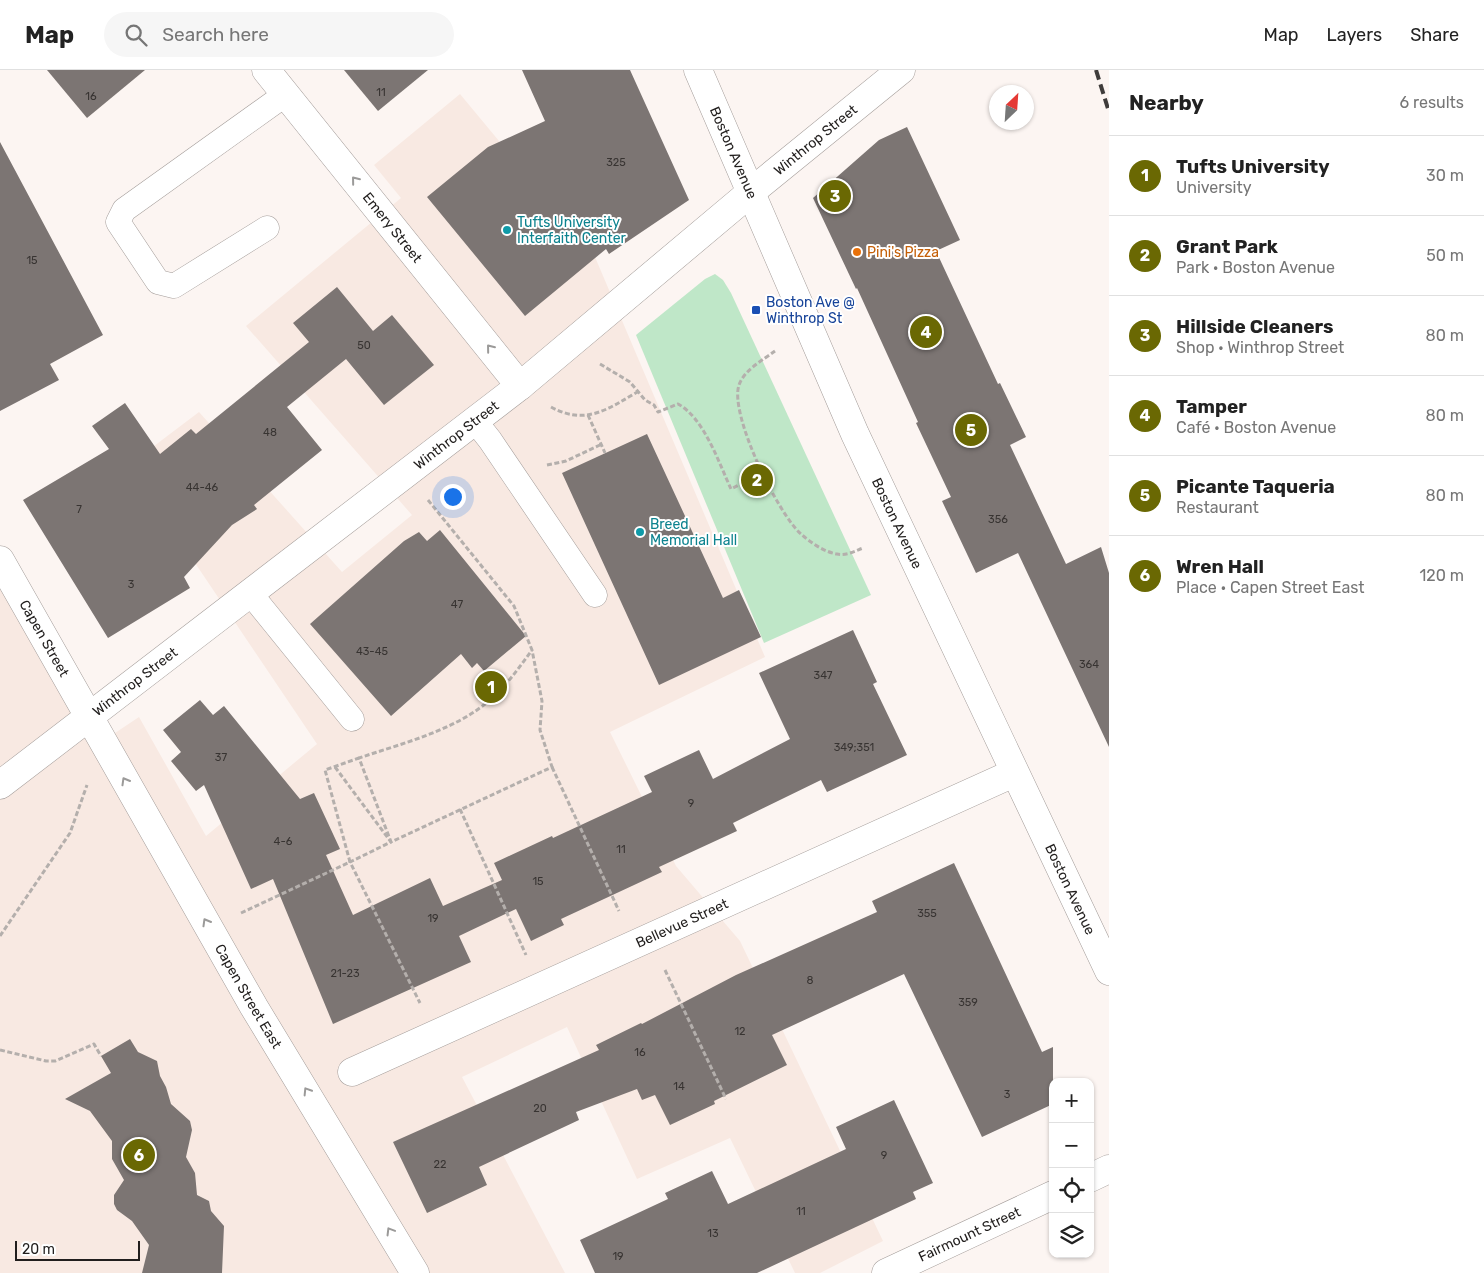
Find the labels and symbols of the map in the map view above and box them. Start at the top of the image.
north arrow [989,85,1034,130]
house number: 11 [376,86,386,99]
house number: 16 [85,90,97,103]
street label: Winthrop Street [770,100,861,179]
street label: Boston Avenue [706,104,761,201]
house number: 325 [606,156,626,169]
one-way arrow [352,177,361,186]
pin: 3 [819,177,851,215]
street label: Emery Street [359,189,426,266]
place label: Tufts University Interfaith Center [517,214,627,247]
marker: Tufts University Interfaith Center [501,224,513,236]
place label: Pini's Pizza [867,244,939,261]
marker: Pini's Pizza [851,246,863,258]
house number: 15 [26,254,38,267]
place label: Boston Ave @ Winthrop St [766,294,855,327]
marker: Boston Ave @ Winthrop St [750,304,762,316]
pin: 4 [910,313,942,351]
house number: 50 [357,339,371,352]
one-way arrow [487,344,496,353]
street label: Winthrop Street [410,397,502,473]
pin: 5 [955,411,987,449]
house number: 48 [263,426,277,439]
pin: 2 [741,461,773,499]
street label: Boston Avenue [868,475,926,571]
house number: 44-46 [186,481,219,494]
your location [440,484,466,510]
house number: 7 [76,503,82,516]
house number: 356 [988,513,1008,526]
place label: Breed Memorial Hall [650,516,737,549]
marker: Breed Memorial Hall [634,526,646,538]
house number: 3 [128,578,135,591]
street label: Capen Street [16,597,73,680]
house number: 47 [451,598,463,611]
street label: Winthrop Street [89,643,181,719]
house number: 43-45 [356,645,389,658]
house number: 364 [1079,658,1099,671]
pin: 1 [475,668,507,706]
house number: 347 [814,669,833,682]
house number: 349;351 [834,741,874,754]
house number: 37 [215,751,227,764]
one-way arrow [122,777,132,786]
house number: 9 [688,797,694,810]
house number: 4-6 [274,835,293,848]
street label: Boston Avenue [1042,841,1099,938]
house number: 11 [616,843,626,856]
house number: 15 [532,875,544,888]
street label: Bellevue Street [633,895,731,951]
house number: 355 [917,907,937,920]
house number: 19 [427,912,439,925]
one-way arrow [202,918,212,927]
street label: Capen Street East [211,941,286,1052]
house number: 21-23 [330,967,360,980]
house number: 8 [807,974,814,987]
house number: 359 [958,996,978,1009]
house number: 12 [734,1025,746,1038]
house number: 16 [634,1046,646,1059]
house number: 14 [673,1080,685,1093]
one-way arrow [304,1088,314,1097]
house number: 3 [1004,1088,1011,1101]
house number: 20 [533,1102,547,1115]
pin: 6 [123,1136,155,1174]
house number: 9 [881,1149,887,1162]
house number: 22 [434,1158,446,1171]
street label: Fairmount Street [915,1203,1024,1265]
house number: 11 [796,1205,806,1218]
house number: 13 [707,1227,719,1240]
one-way arrow [387,1228,397,1237]
scale bar [15,1238,140,1261]
house number: 19 [612,1250,624,1263]

